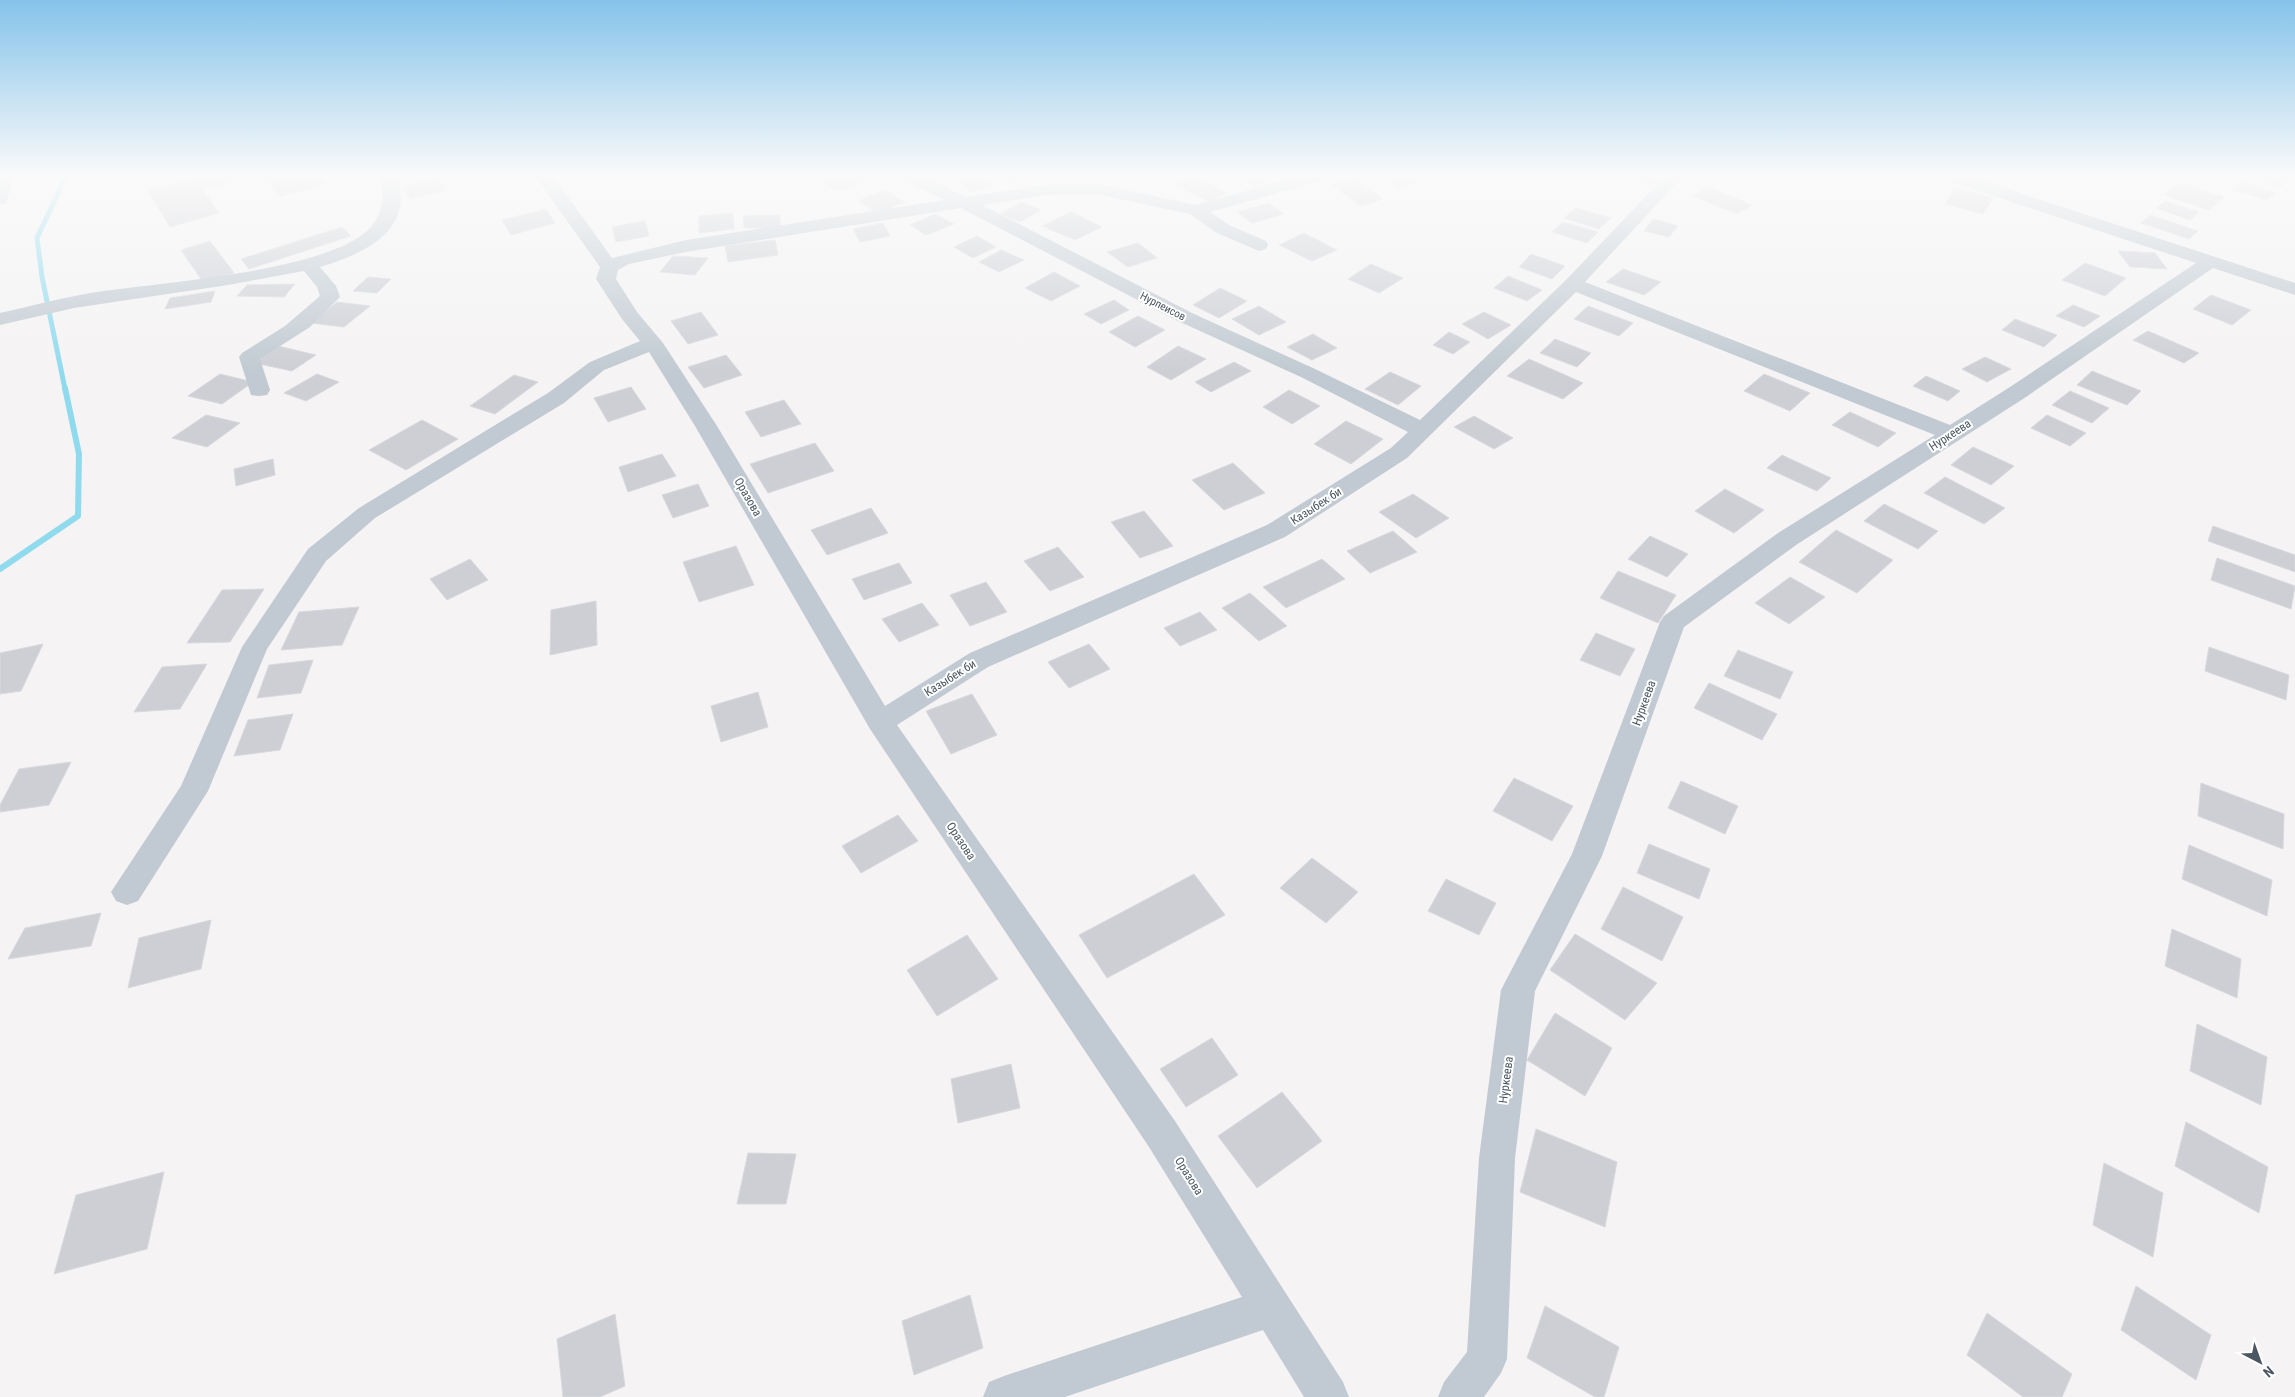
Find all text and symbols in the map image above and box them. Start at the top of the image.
street label: Нурпеисов [1138,289,1188,323]
street label: Нуркеева [1926,416,1974,454]
street label: Оразова [731,475,765,519]
street label: Казыбек би [1288,484,1344,528]
street label: Казыбек би [922,657,978,699]
street label: Нуркеева [1629,678,1659,728]
street label: Оразова [943,820,979,863]
street label: Нуркеева [1496,1056,1516,1104]
street label: Оразова [1172,1154,1206,1198]
north arrow [2235,1337,2285,1387]
text: N [2260,1363,2277,1381]

